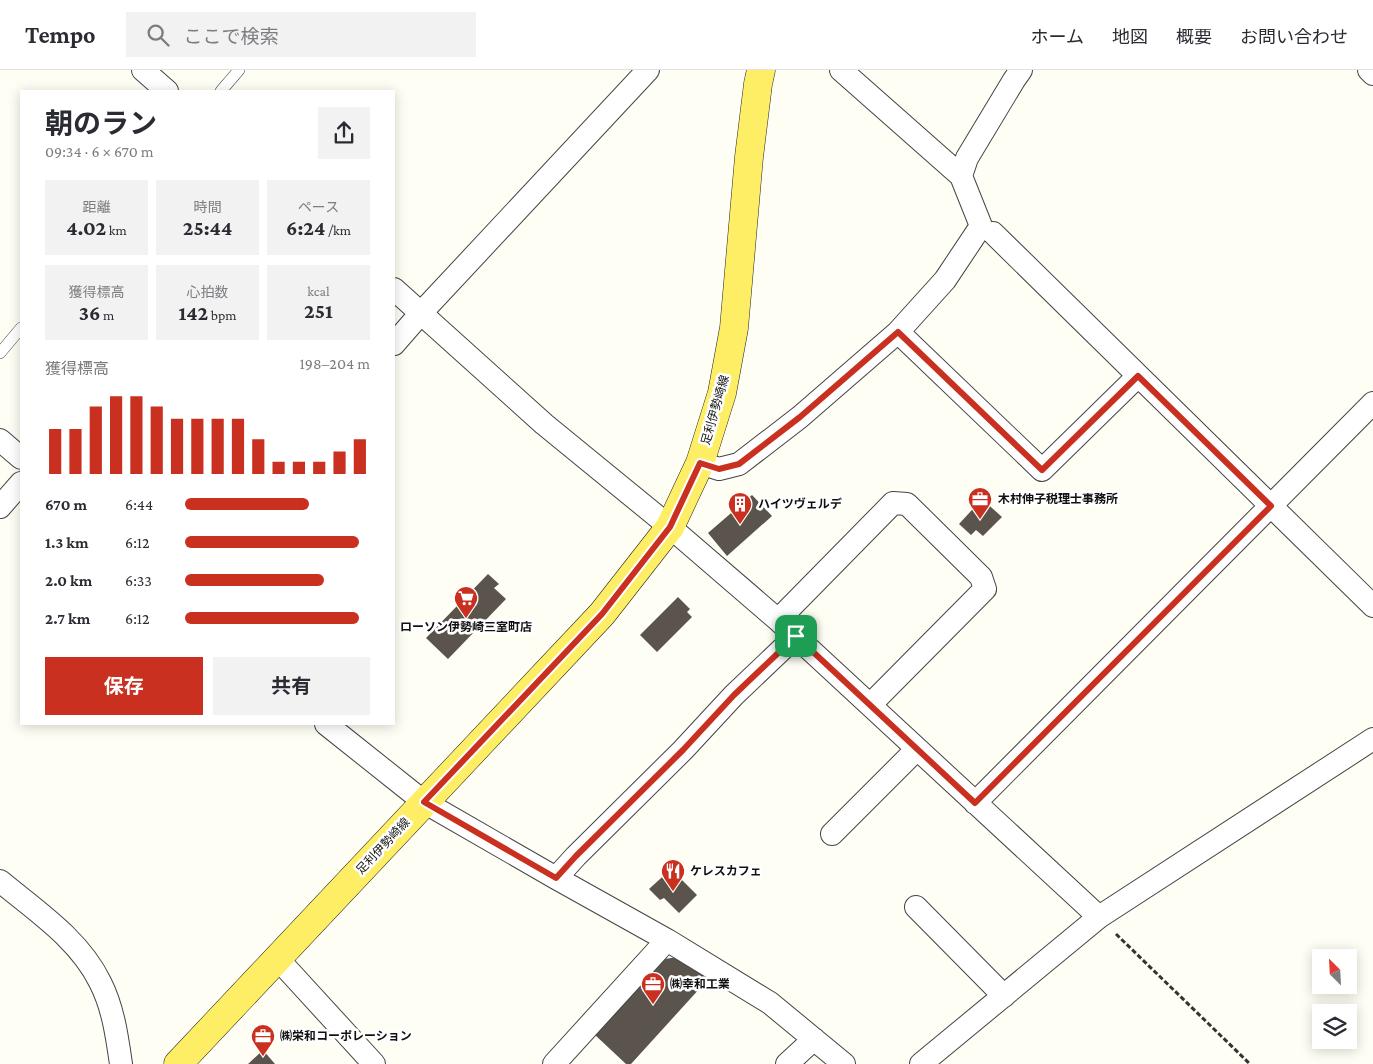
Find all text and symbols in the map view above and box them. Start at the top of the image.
search box [126,12,476,57]
text: Tempo [25,21,96,48]
icon: search [144,21,172,49]
text: ここで検索 [184,26,279,47]
text: ホーム [1031,27,1084,47]
text: 地図 [1112,27,1148,47]
text: 概要 [1176,27,1212,47]
text: お問い合わせ [1240,27,1348,47]
button: share [318,107,370,159]
text: 朝のラン [45,108,157,139]
text: 09:34 · 6 × 670 m [45,143,154,160]
text: 距離 [83,199,111,215]
text: 時間 [194,199,222,215]
text: ペース [298,199,339,215]
text: 4.02 [66,216,106,240]
text: 25:44 [183,216,232,240]
text: 6:24 [286,216,325,240]
text: km [106,222,127,238]
text: /km [325,222,351,238]
text: kcal [307,283,330,299]
text: 獲得標高 [69,284,125,300]
text: 心拍数 [187,284,229,300]
text: 251 [304,299,333,323]
text: 36 [79,301,100,325]
text: 142 [178,301,208,325]
text: m [100,307,114,323]
text: bpm [208,307,237,323]
text: 198–204 m [299,355,370,372]
text: 獲得標高 [45,360,109,377]
street label: 足利伊勢崎線 [698,373,732,447]
office icon: 木村伸子税理士事務所 [967,486,993,520]
building icon: ハイツヴェルデ [727,491,753,525]
place label: 木村伸子税理士事務所 [998,492,1118,506]
text: 670 m [45,496,87,513]
text: 6:44 [125,496,153,513]
place label: ハイツヴェルデ [758,497,843,511]
text: 1.3 km [45,534,89,551]
text: 6:12 [125,534,150,551]
text: 2.0 km [45,572,92,589]
text: 6:33 [125,572,152,589]
supermarket icon: ローソン伊勢崎三室町店 [453,585,479,619]
text: 2.7 km [45,610,90,627]
text: 6:12 [125,610,150,627]
pin [775,615,817,657]
place label: ローソン伊勢崎三室町店 [400,620,532,634]
icon: arrive [782,622,810,650]
button: 保存 [45,657,203,715]
button: 共有 [213,657,370,715]
street label: 足利伊勢崎線 [353,815,413,877]
restaurant icon: ケレスカフェ [660,858,686,892]
place label: ケレスカフェ [690,864,762,878]
north arrow [1312,949,1358,994]
map controls [1312,949,1357,1049]
office icon: ㈱幸和工業 [640,971,666,1005]
place label: ㈱幸和工業 [670,977,730,991]
button: layers [1312,1004,1357,1049]
office icon: ㈱栄和コーポレーション [250,1023,276,1057]
place label: ㈱栄和コーポレーション [280,1029,412,1043]

